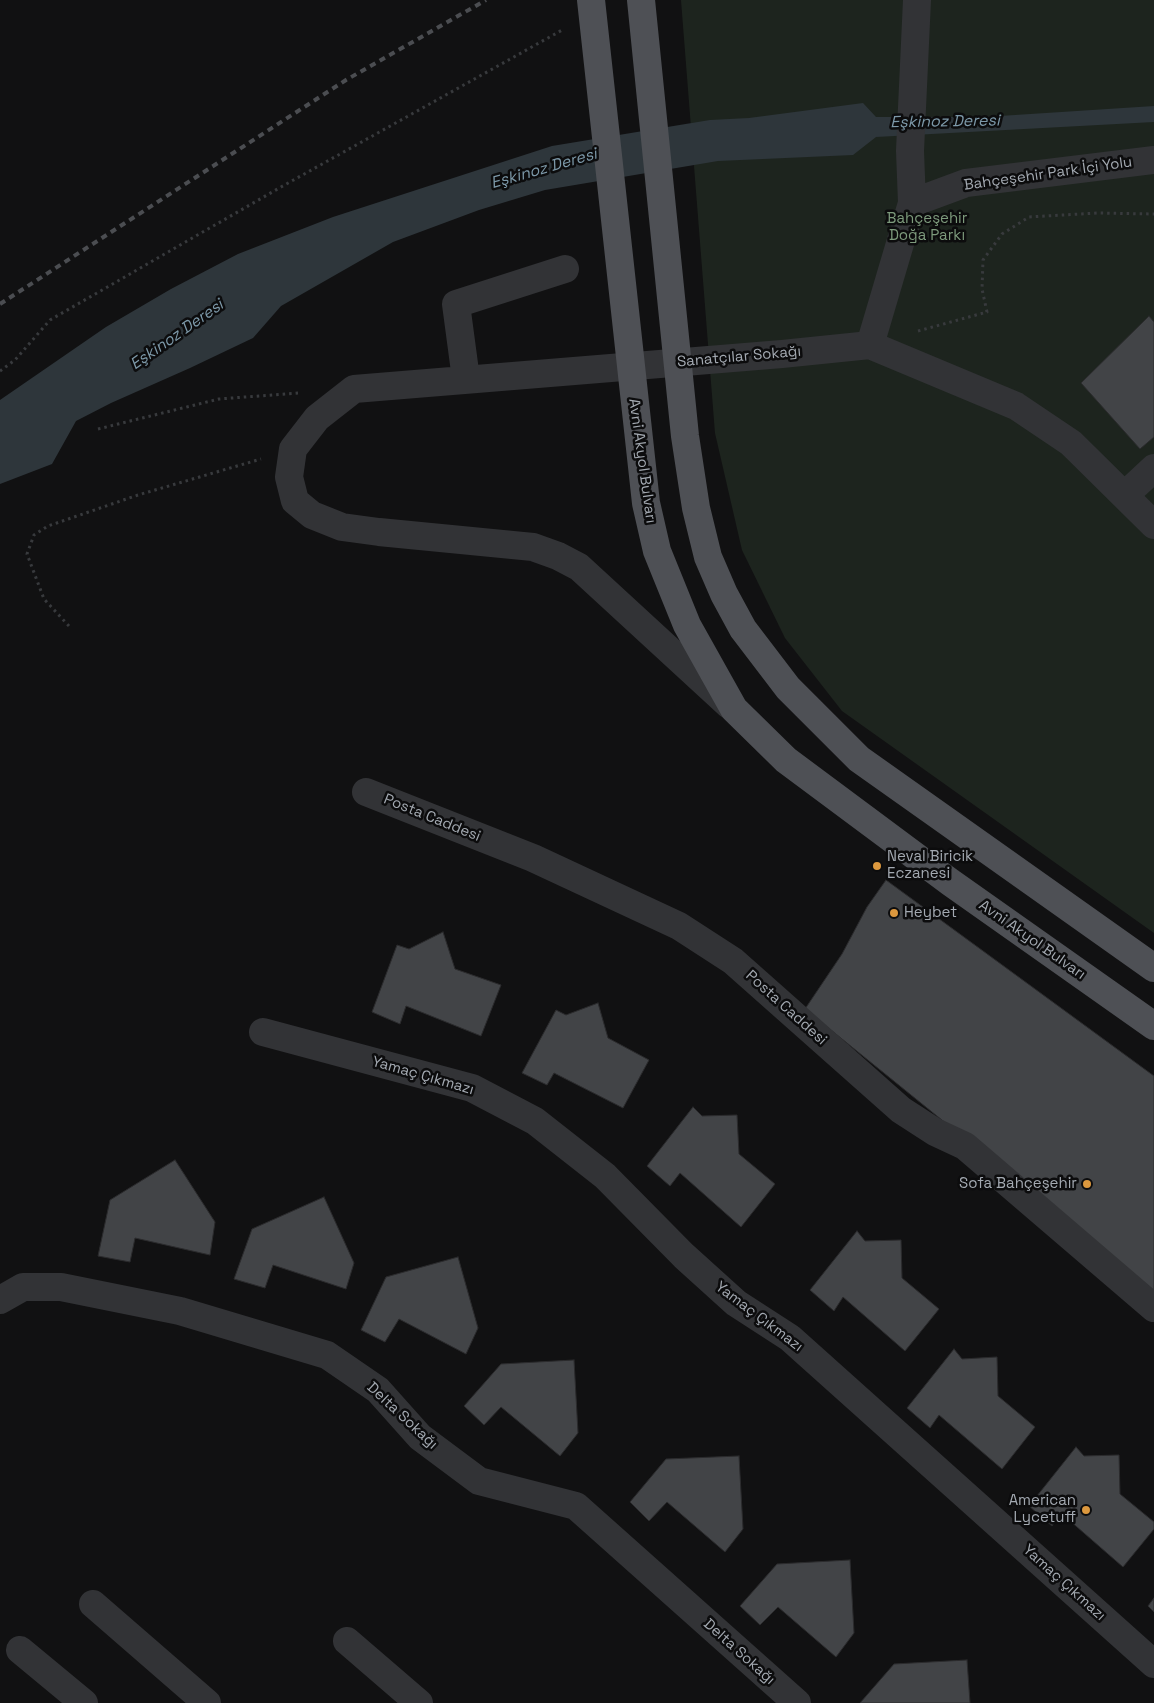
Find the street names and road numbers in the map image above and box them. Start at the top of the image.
street label: Bahçeşehir Park İçi Yolu [963,153,1133,195]
street label: Sanatçılar Sokağı [676,343,802,371]
street label: Avni Akyol Bulvarı [624,397,660,525]
street label: Posta Caddesi [381,790,483,846]
street label: Avni Akyol Bulvarı [975,896,1089,984]
street label: Posta Caddesi [742,967,830,1049]
street label: Yamaç Çıkmazı [370,1053,476,1099]
street label: Yamaç Çıkmazı [712,1278,806,1356]
street label: Delta Sokağı [363,1379,441,1453]
street label: Yamaç Çıkmazı [1019,1541,1109,1625]
street label: Delta Sokağı [700,1615,778,1689]

